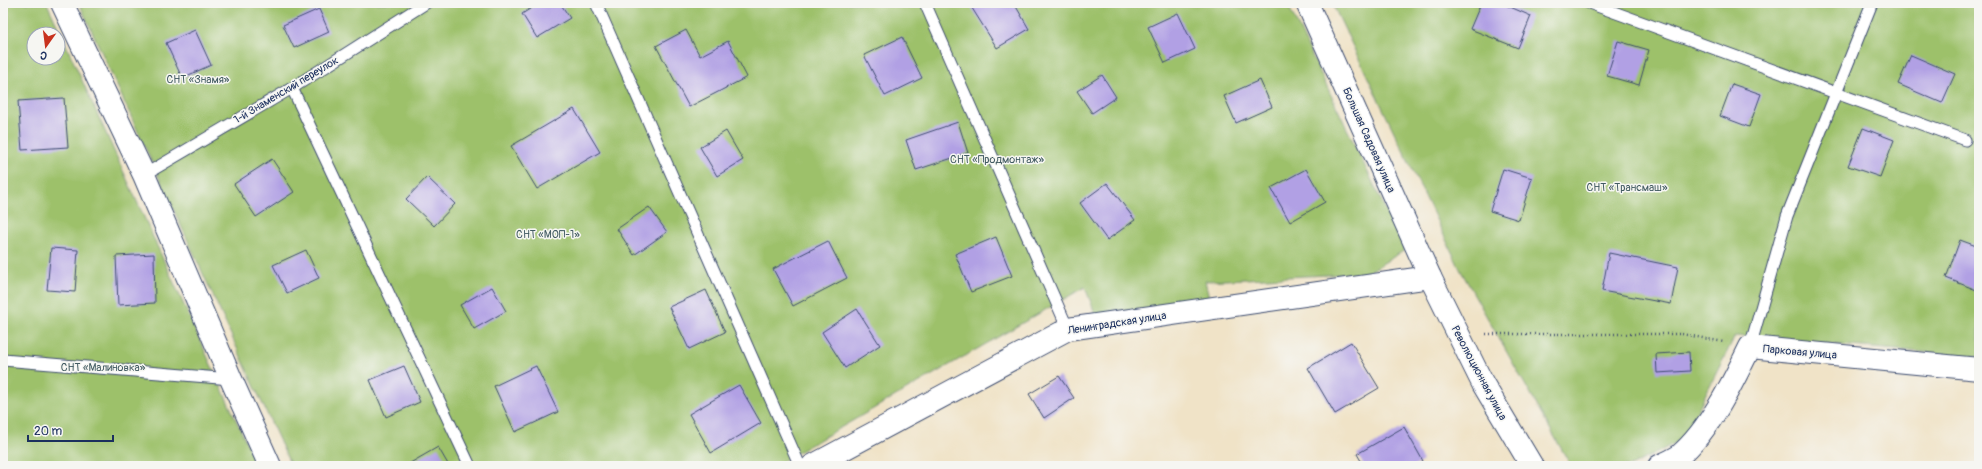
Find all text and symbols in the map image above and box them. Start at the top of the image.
north arrow [26,26,66,66]
text: С [39,48,49,62]
street label: 1-й Знаменский переулок [231,53,341,126]
park label: СНТ «Знамя» [167,73,230,86]
street label: Большая Садовая улица [1340,85,1398,195]
park label: СНТ «Продмонтаж» [950,153,1044,166]
park label: СНТ «Трансмаш» [1587,181,1668,194]
park label: СНТ «МОП-1» [516,228,580,241]
street label: Ленинградская улица [1066,309,1167,337]
street label: Революционная улица [1449,323,1509,423]
street label: Парковая улица [1763,342,1837,362]
park label: СНТ «Малиновка» [61,361,146,374]
scale bar [28,417,113,443]
text: 20 m [34,424,63,439]

